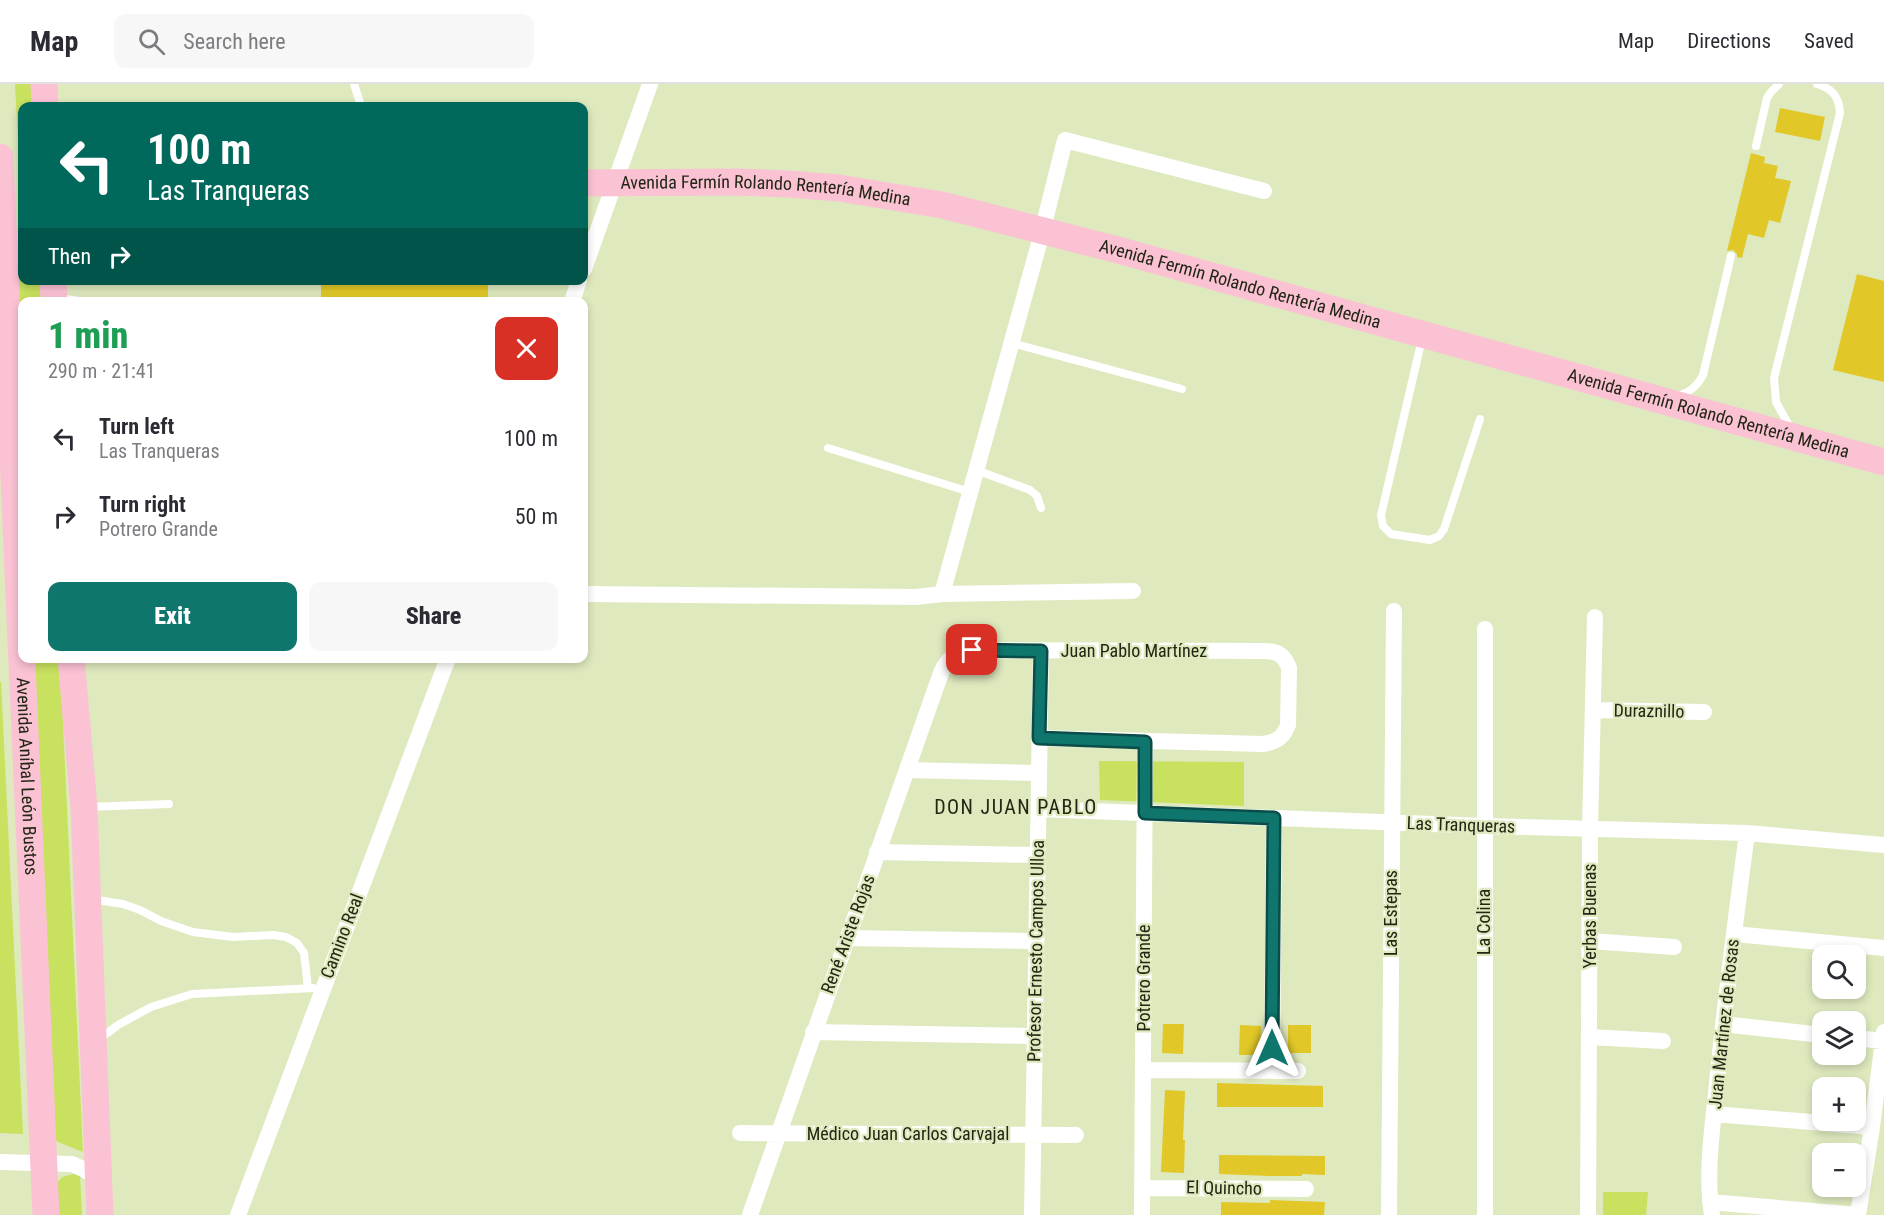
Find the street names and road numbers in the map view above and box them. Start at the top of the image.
street label: Avenida Fermín Rolando Rentería Medina [620,171,912,210]
street label: Avenida Fermín Rolando Rentería Medina [1097,235,1383,332]
street label: Avenida Fermín Rolando Rentería Medina [1566,364,1852,462]
street label: Juan Pablo Martínez [1061,640,1207,661]
street label: Avenida Aníbal León Bustos [13,677,42,876]
street label: Duraznillo [1613,699,1685,722]
street label: Las Tranqueras [1406,812,1516,837]
street label: Profesor Ernesto Campos Ulloa [1023,840,1048,1062]
street label: Yerbas Buenas [1579,863,1600,969]
street label: Las Estepas [1380,870,1401,956]
street label: René Ariste Rojas [816,872,879,996]
street label: La Colina [1473,889,1494,955]
street label: Camino Real [316,890,367,981]
street label: Potrero Grande [1133,925,1154,1031]
street label: Juan Martínez de Rosas [1704,938,1743,1110]
street label: Médico Juan Carlos Carvajal [807,1123,1009,1144]
street label: El Quincho [1186,1176,1262,1199]

